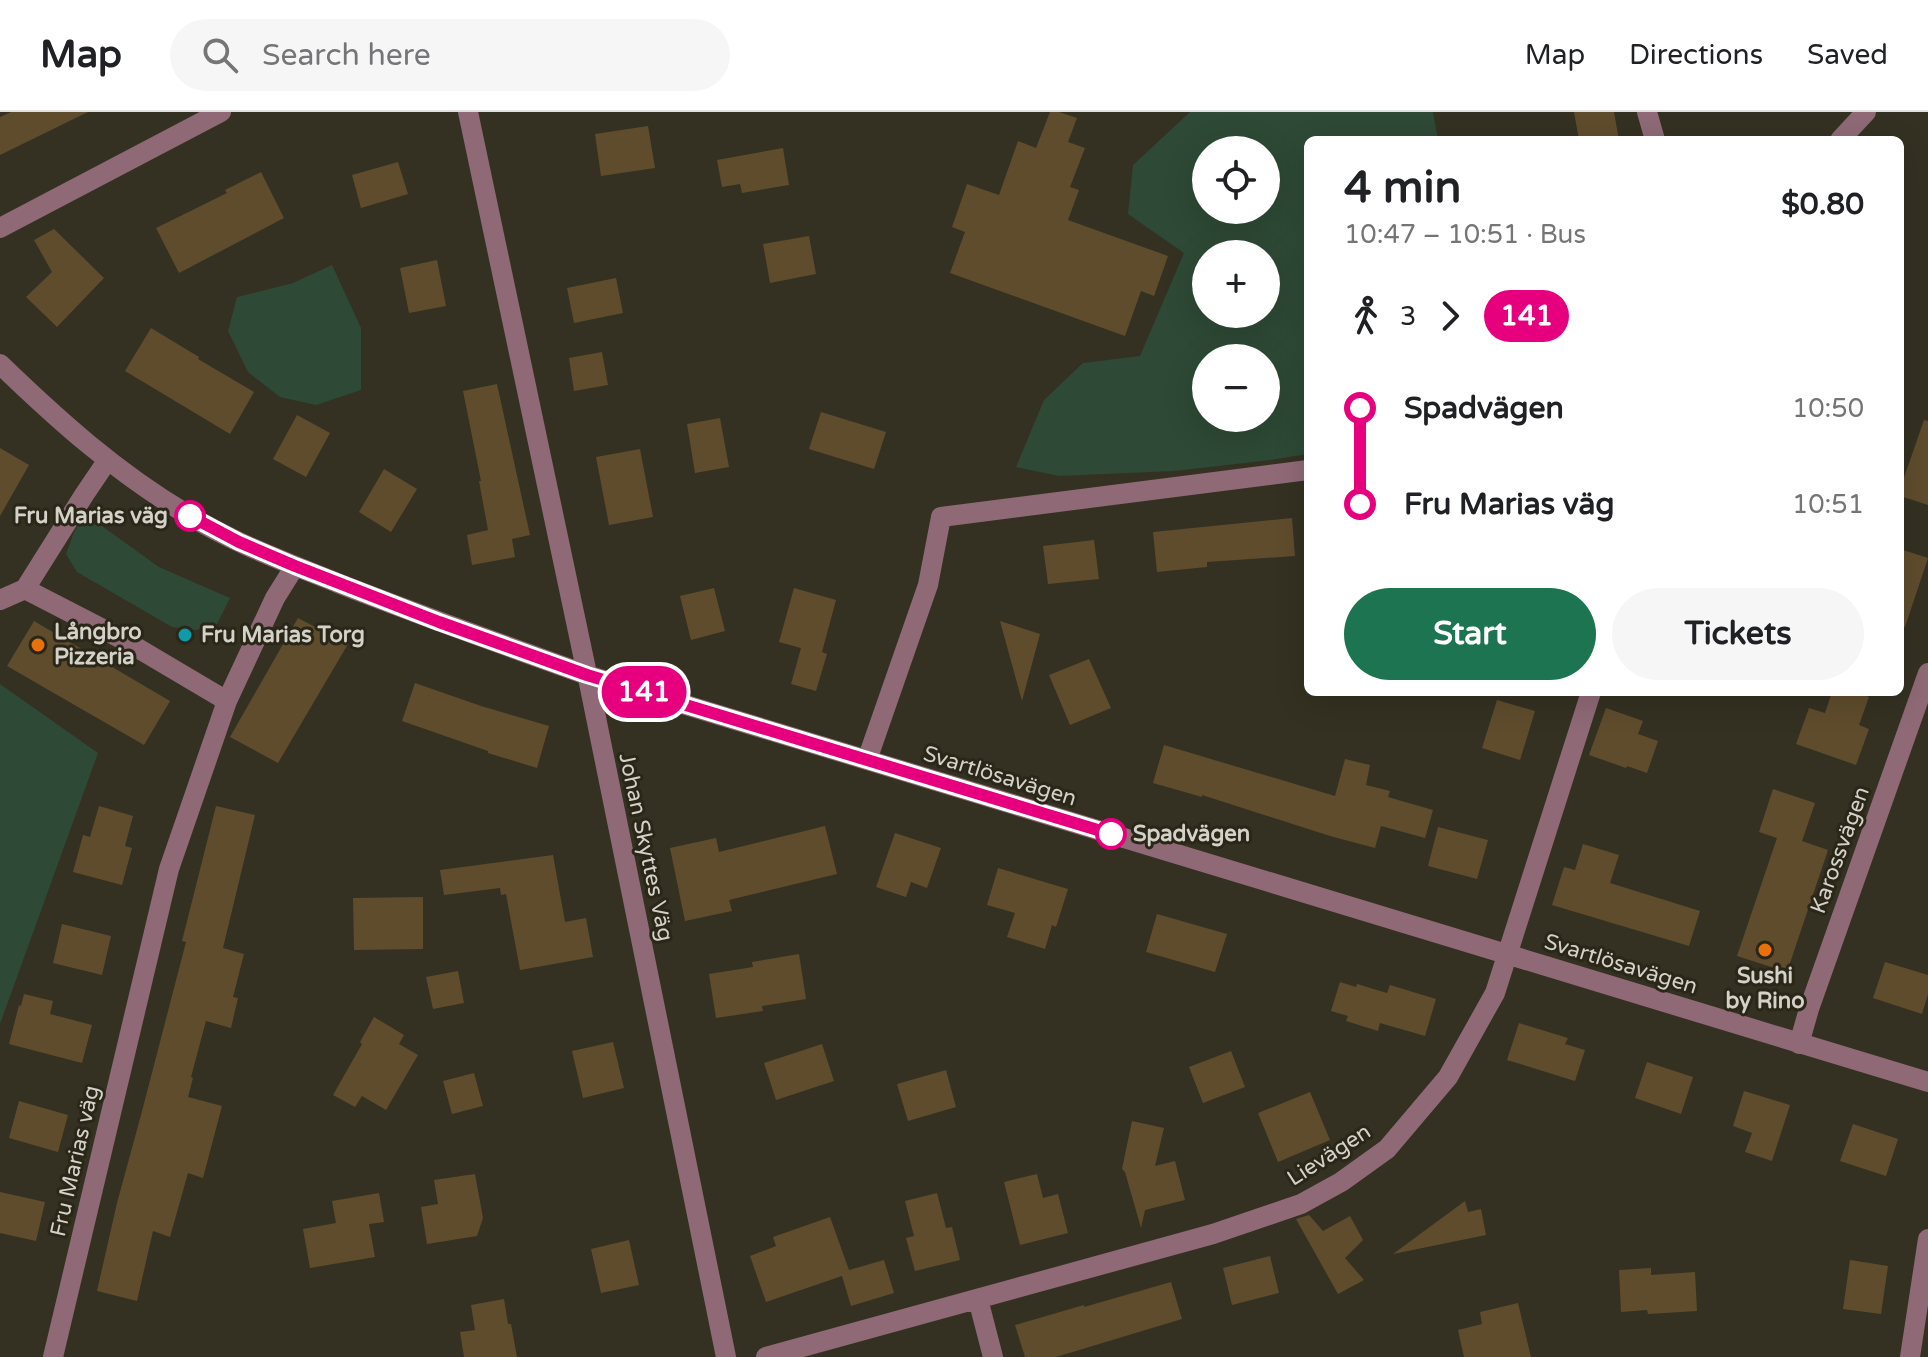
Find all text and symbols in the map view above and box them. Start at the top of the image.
search box [170,19,730,91]
text: Map [40,32,122,78]
icon: search [198,33,242,77]
text: Search here [262,37,431,74]
text: Map [1525,38,1585,72]
text: Directions [1629,38,1763,72]
text: Saved [1807,38,1888,72]
map controls [1192,136,1280,432]
button: locate [1192,136,1280,224]
text: 4 min [1344,162,1461,215]
text: $0.80 [1781,186,1864,223]
text: 10:47 – 10:51 · Bus [1344,219,1586,250]
button: + [1192,240,1280,328]
icon: walk [1344,294,1388,338]
icon: forward [1428,294,1472,338]
text: 141 [1500,299,1553,333]
text: 3 [1400,301,1416,332]
button: − [1192,344,1280,432]
text: Spadvägen [1404,390,1564,427]
text: 10:50 [1792,393,1864,424]
text: Fru Marias väg [1404,486,1614,523]
text: 10:51 [1792,489,1864,520]
marker: Fru Marias väg [175,501,205,531]
place label: Fru Marias väg [14,503,168,529]
button: Start [1344,588,1596,680]
button: Tickets [1612,588,1864,680]
place label: Långbro Pizzeria [54,619,142,670]
place label: Fru Marias Torg [201,622,365,648]
marker: Fru Marias Torg [176,626,194,644]
marker: Långbro Pizzeria [29,636,47,654]
line badge: 141 [598,666,690,718]
text: 141 [618,675,670,709]
street label: Svartlösavägen [920,740,1080,812]
street label: Johan Skyttes Väg [613,750,679,944]
street label: Karossvägen [1805,783,1875,917]
marker: Spadvägen [1096,819,1126,849]
place label: Spadvägen [1133,821,1250,847]
street label: Svartlösavägen [1541,928,1701,1000]
marker: Sushi by Rino [1756,941,1774,959]
place label: Sushi by Rino [1725,963,1805,1014]
street label: Fru Marias väg [45,1083,105,1239]
street label: Lievägen [1282,1118,1376,1192]

